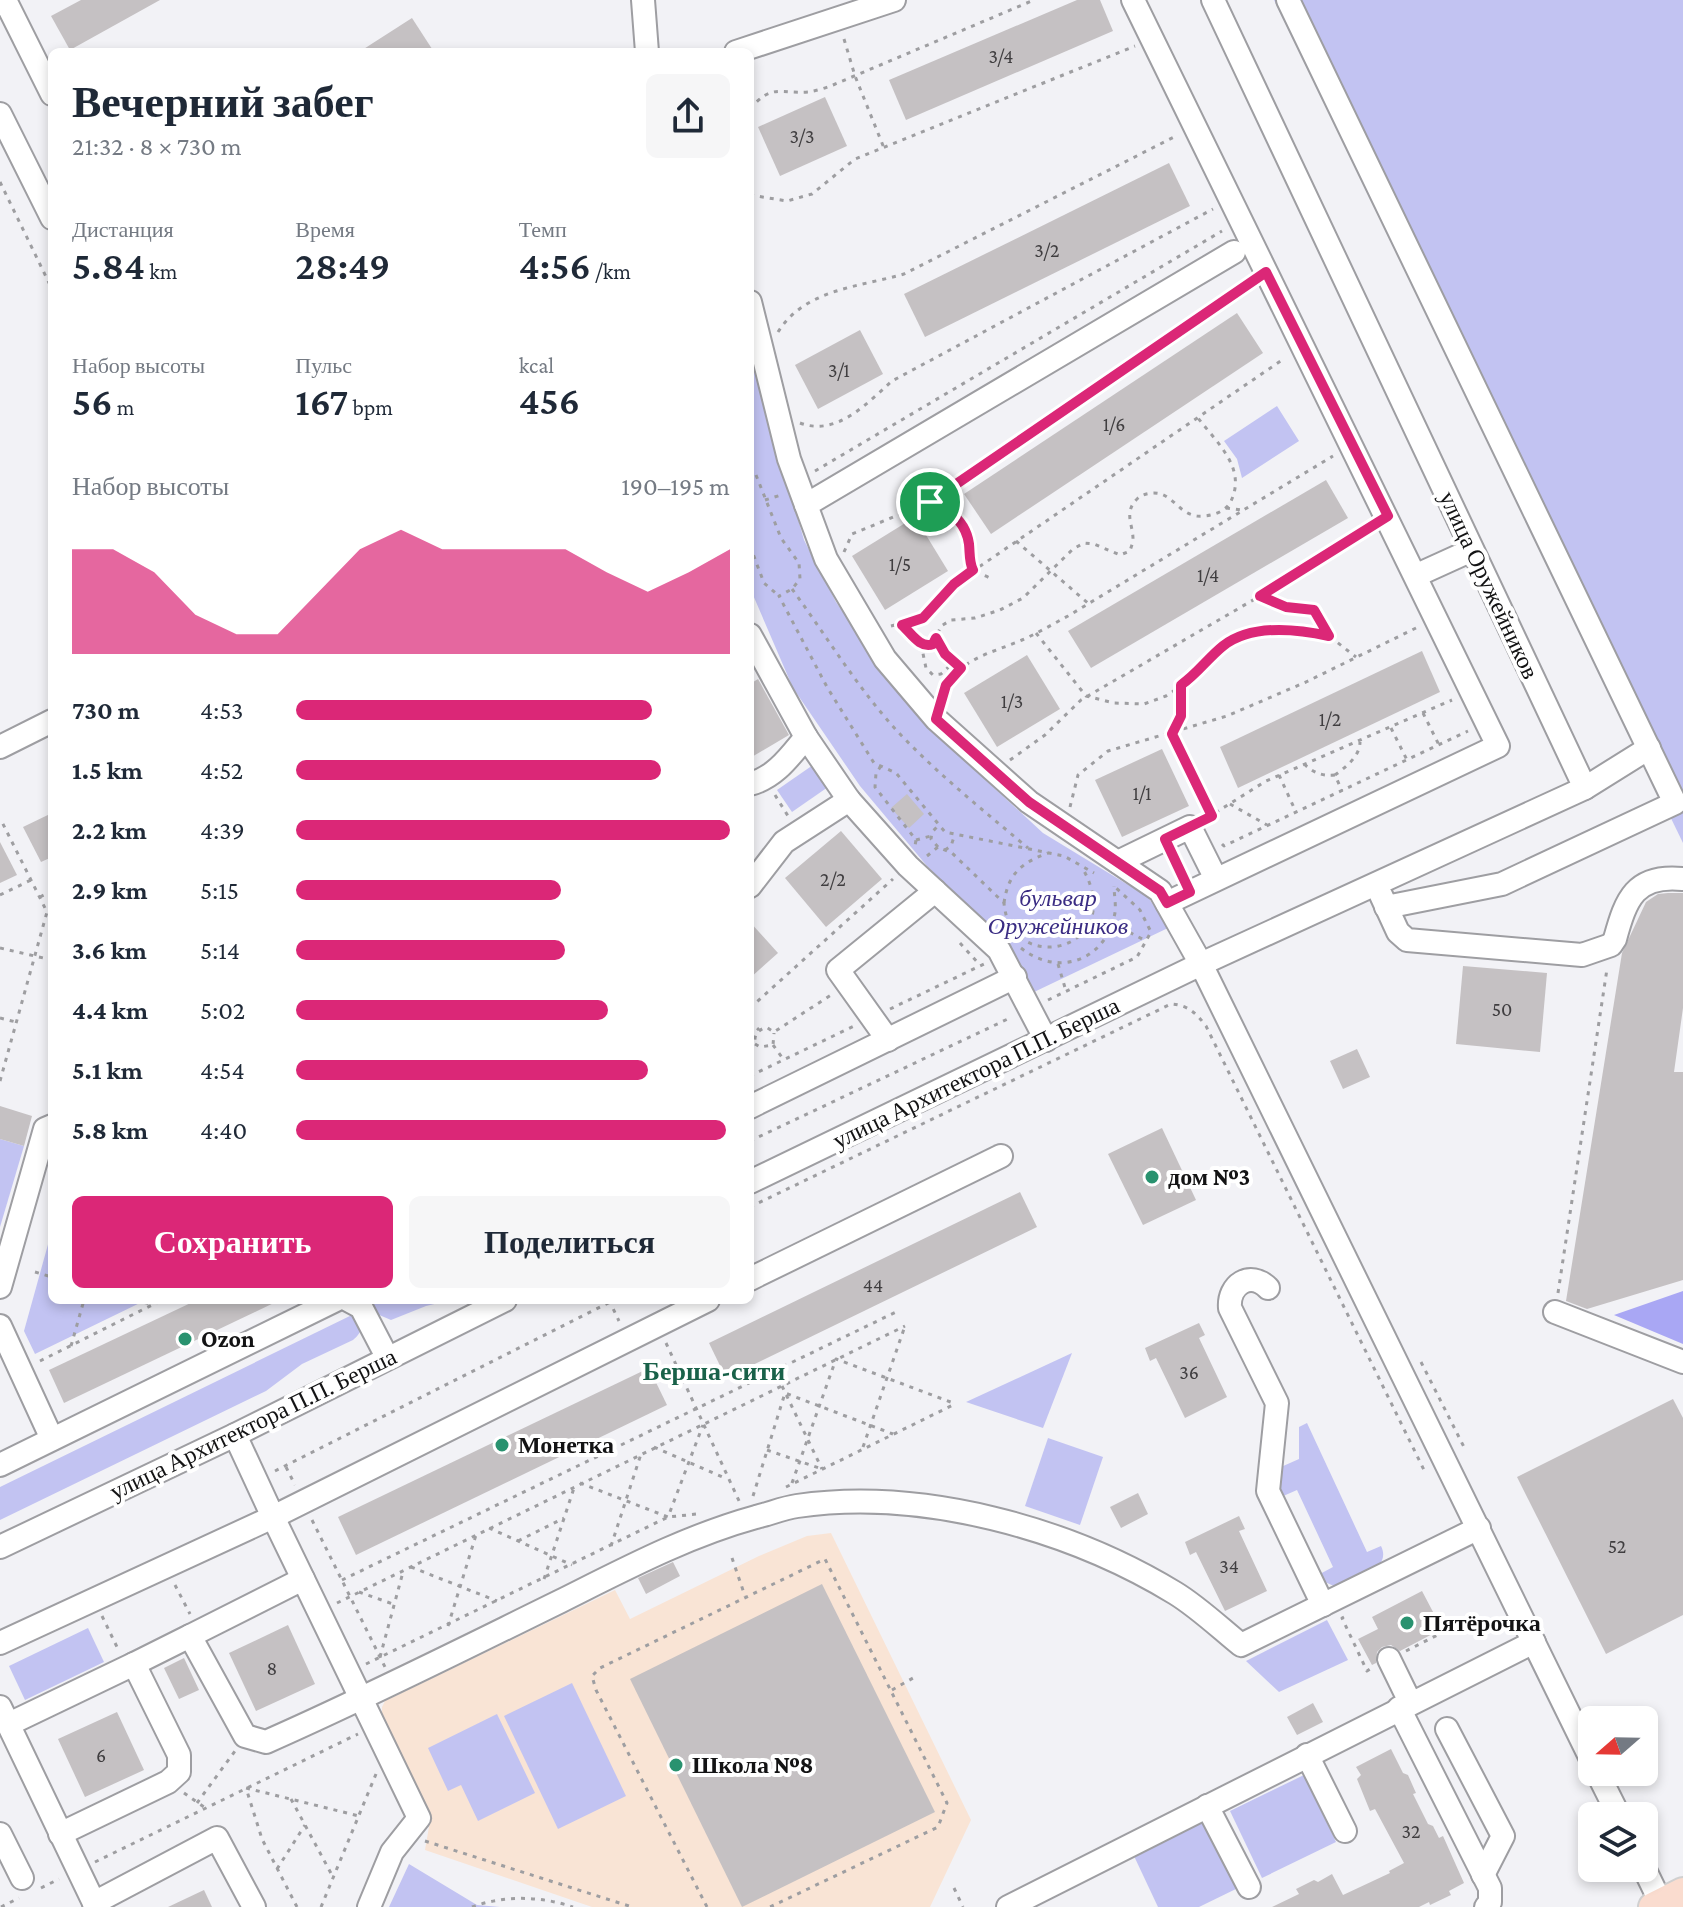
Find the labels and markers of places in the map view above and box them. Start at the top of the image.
pin [896,468,964,536]
place label: дом №3 [1168,1163,1250,1190]
marker: дом №3 [1143,1168,1161,1186]
place label: Ozon [201,1325,255,1352]
marker: Ozon [176,1330,194,1348]
place label: Монетка [518,1431,614,1458]
marker: Монетка [493,1436,511,1454]
place label: Пятёрочка [1423,1609,1541,1636]
marker: Пятёрочка [1398,1614,1416,1632]
place label: Школа №8 [692,1751,814,1778]
marker: Школа №8 [667,1756,685,1774]

